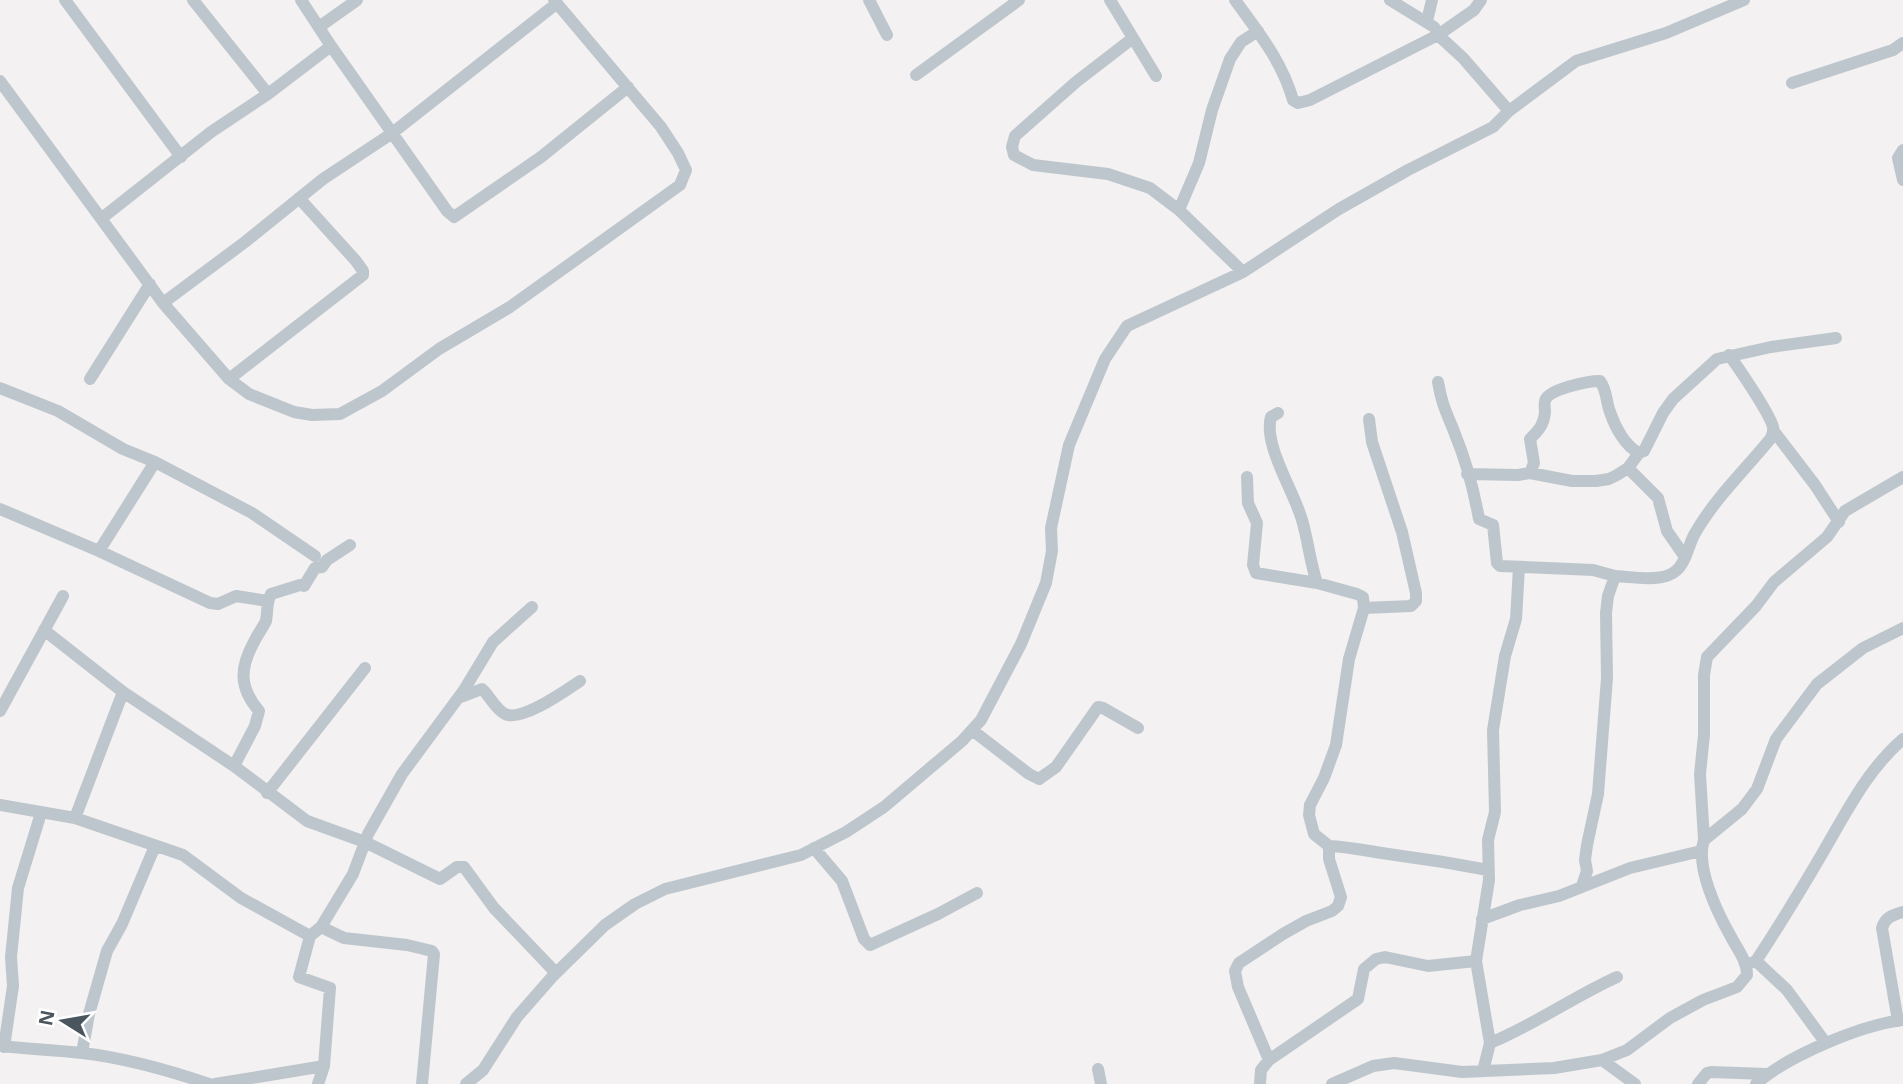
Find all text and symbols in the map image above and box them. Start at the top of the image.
north arrow [28,986,98,1056]
text: N [32,1008,61,1028]

